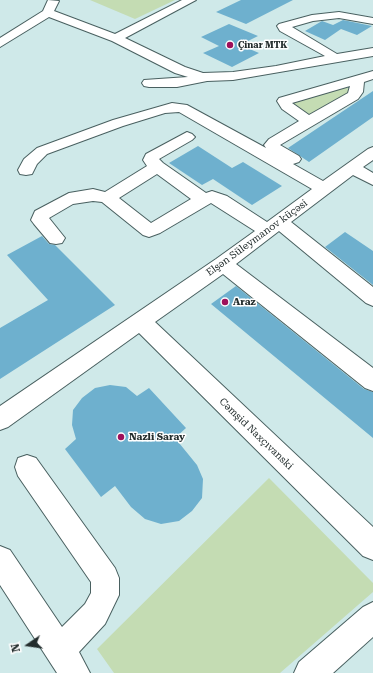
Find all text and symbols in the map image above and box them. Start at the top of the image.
marker: Çinar MTK [225,40,235,50]
place label: Çinar MTK [238,40,287,50]
street label: Elşən Süleymanov küçəsi [204,197,310,279]
place label: Araz [233,296,256,308]
marker: Araz [220,297,230,307]
street label: Cəmşid Naxçıvanski [217,396,295,472]
place label: Nazli Saray [129,431,185,443]
marker: Nazli Saray [116,432,126,442]
north arrow [8,625,48,665]
text: N [9,642,23,653]

